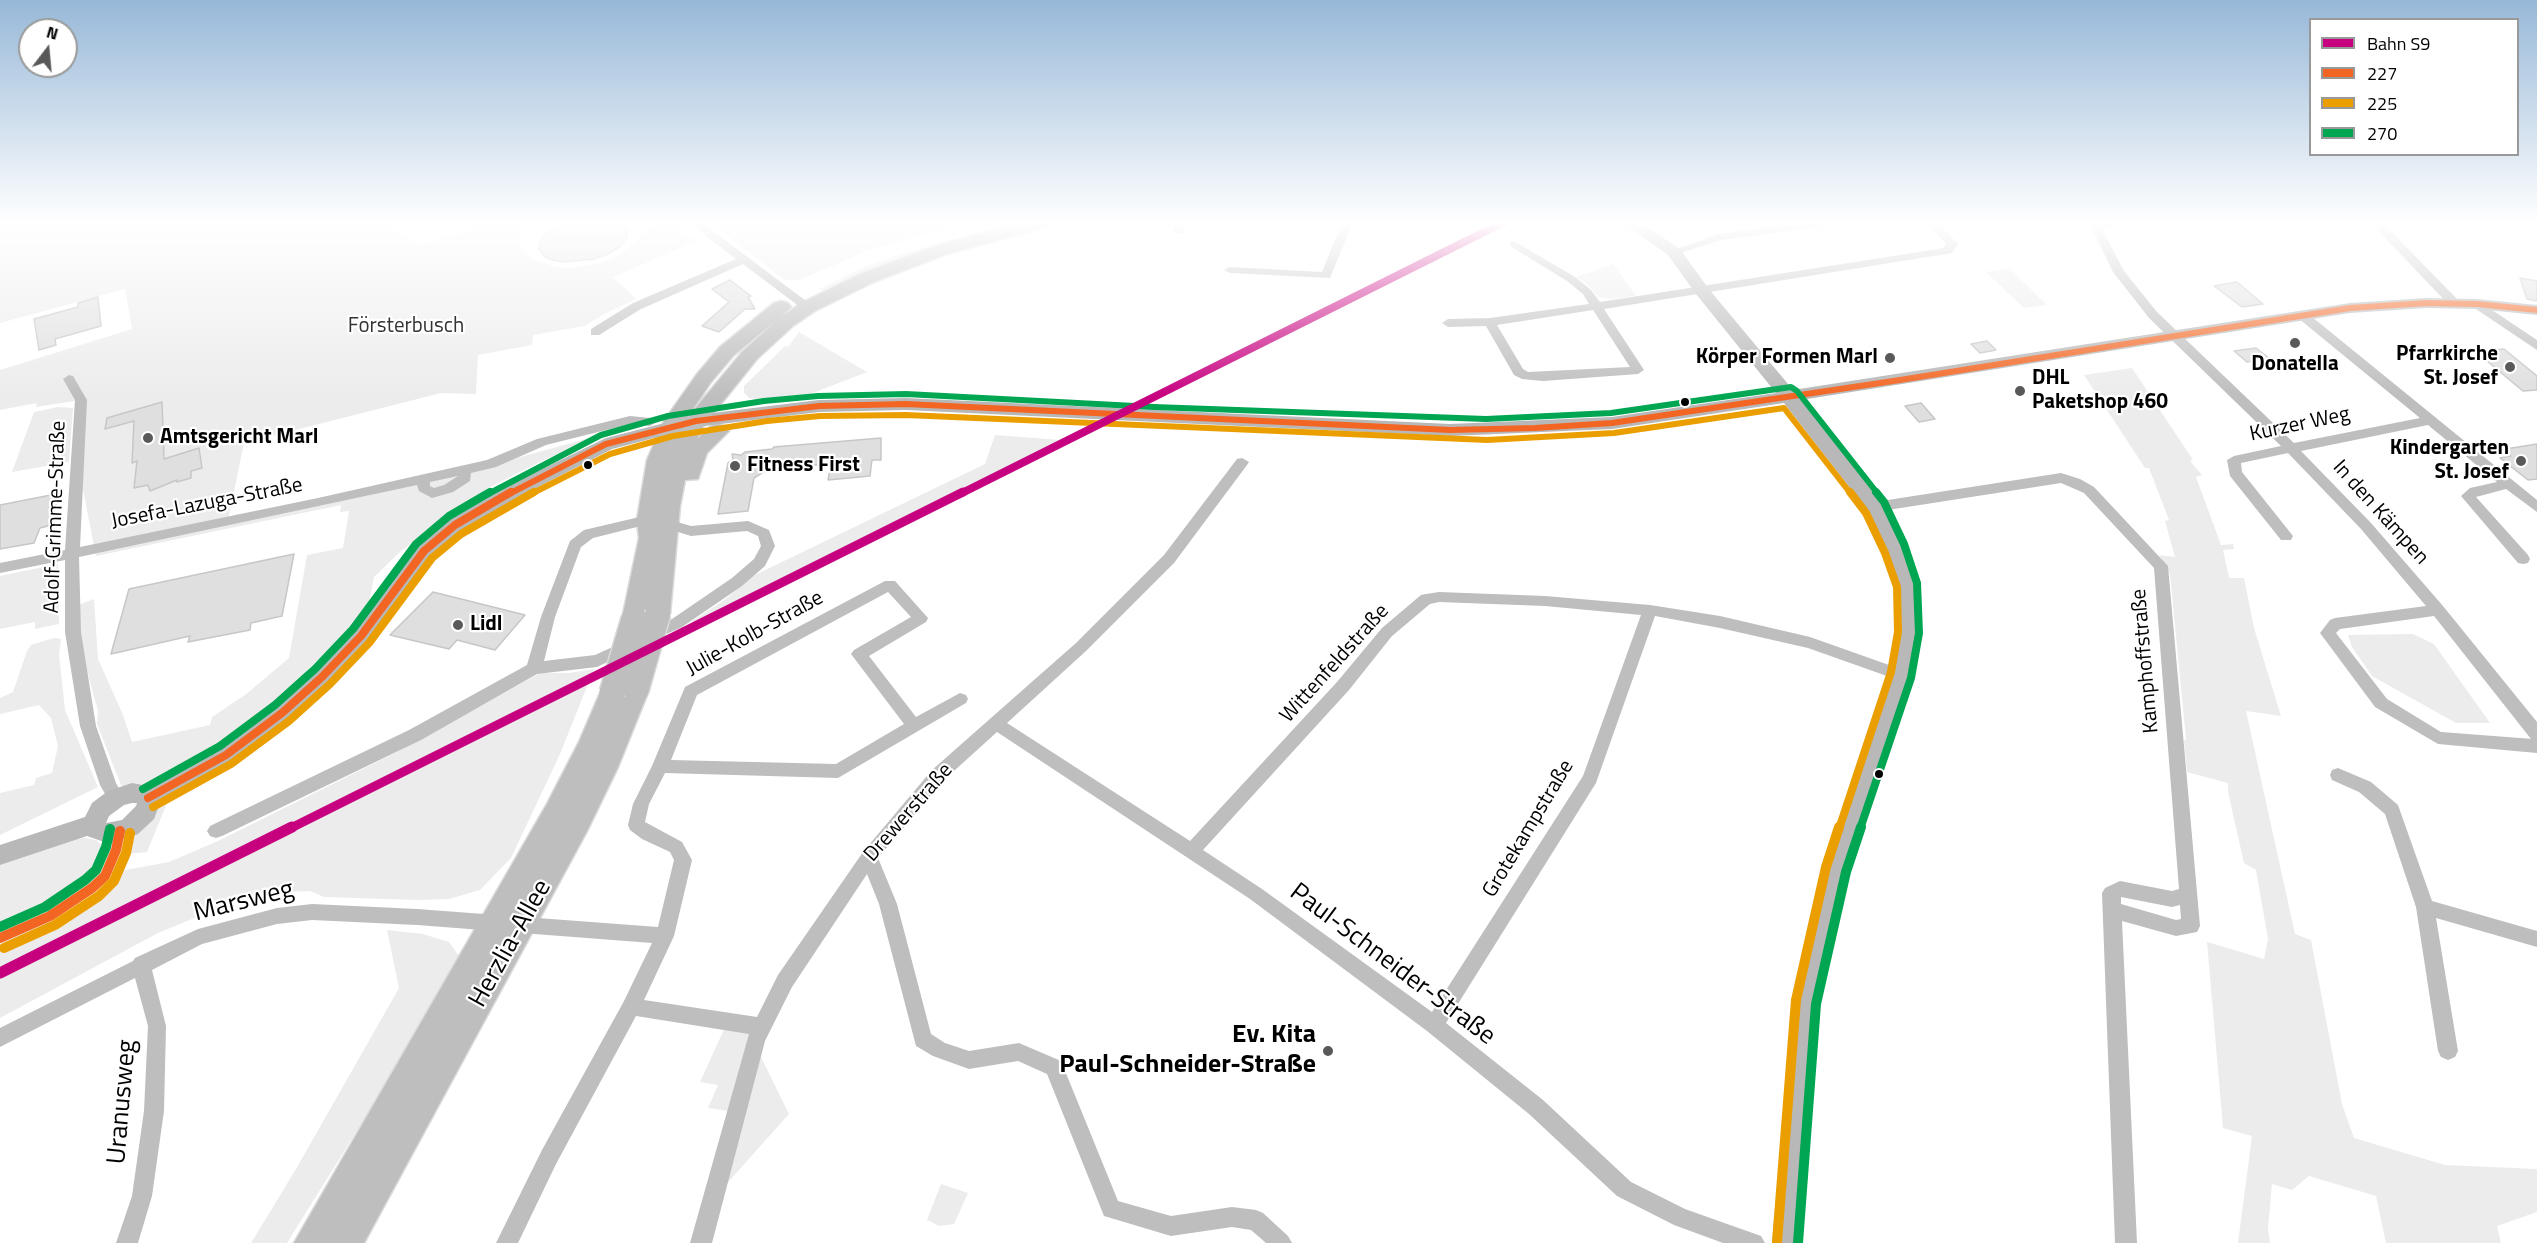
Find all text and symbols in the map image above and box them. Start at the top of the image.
north arrow [18,18,78,78]
legend [2309,18,2519,156]
text: N [44,20,61,46]
text: Bahn S9 [2367,30,2430,57]
text: 227 [2367,60,2397,87]
text: 225 [2367,90,2397,117]
text: 270 [2367,120,2397,147]
park label: Försterbusch [348,314,464,340]
marker: Donatella [2288,336,2302,350]
place label: Pfarrkirche St. Josef [2396,342,2498,392]
place label: Körper Formen Marl [1696,345,1878,371]
marker: Körper Formen Marl [1883,351,1897,365]
place label: Donatella [2251,352,2339,378]
marker: Pfarrkirche St. Josef [2503,360,2517,374]
place label: DHL Paketshop 460 [2032,366,2168,416]
marker: DHL Paketshop 460 [2013,384,2027,398]
unlabelled marker [1679,396,1691,408]
street label: Kurzer Weg [2248,402,2352,448]
street label: Adolf-Grimme-Straße [40,420,72,614]
place label: Amtsgericht Marl [160,425,318,451]
marker: Amtsgericht Marl [141,431,155,445]
place label: Kindergarten St. Josef [2390,436,2509,486]
place label: Fitness First [747,453,860,479]
marker: Kindergarten St. Josef [2514,454,2528,468]
street label: In den Kämpen [2327,456,2433,570]
unlabelled marker [582,459,594,471]
marker: Fitness First [728,459,742,473]
street label: Josefa-Lazuga-Straße [109,473,305,535]
street label: Julie-Kolb-Straße [682,586,828,682]
street label: Kamphoffstraße [2127,588,2165,734]
street label: Wittenfeldstraße [1275,600,1395,728]
place label: Lidl [470,612,503,638]
marker: Lidl [451,618,465,632]
street label: Grotekampstraße [1478,756,1580,902]
street label: Drewerstraße [859,759,959,867]
unlabelled marker [1873,768,1885,780]
street label: Marsweg [191,875,297,929]
street label: Herzlia-Allee [463,875,559,1013]
street label: Paul-Schneider-Straße [1283,877,1501,1053]
place label: Ev. Kita Paul-Schneider-Straße [1059,1020,1316,1082]
street label: Uranusweg [102,1039,144,1165]
marker: Ev. Kita Paul-Schneider-Straße [1321,1044,1335,1058]

